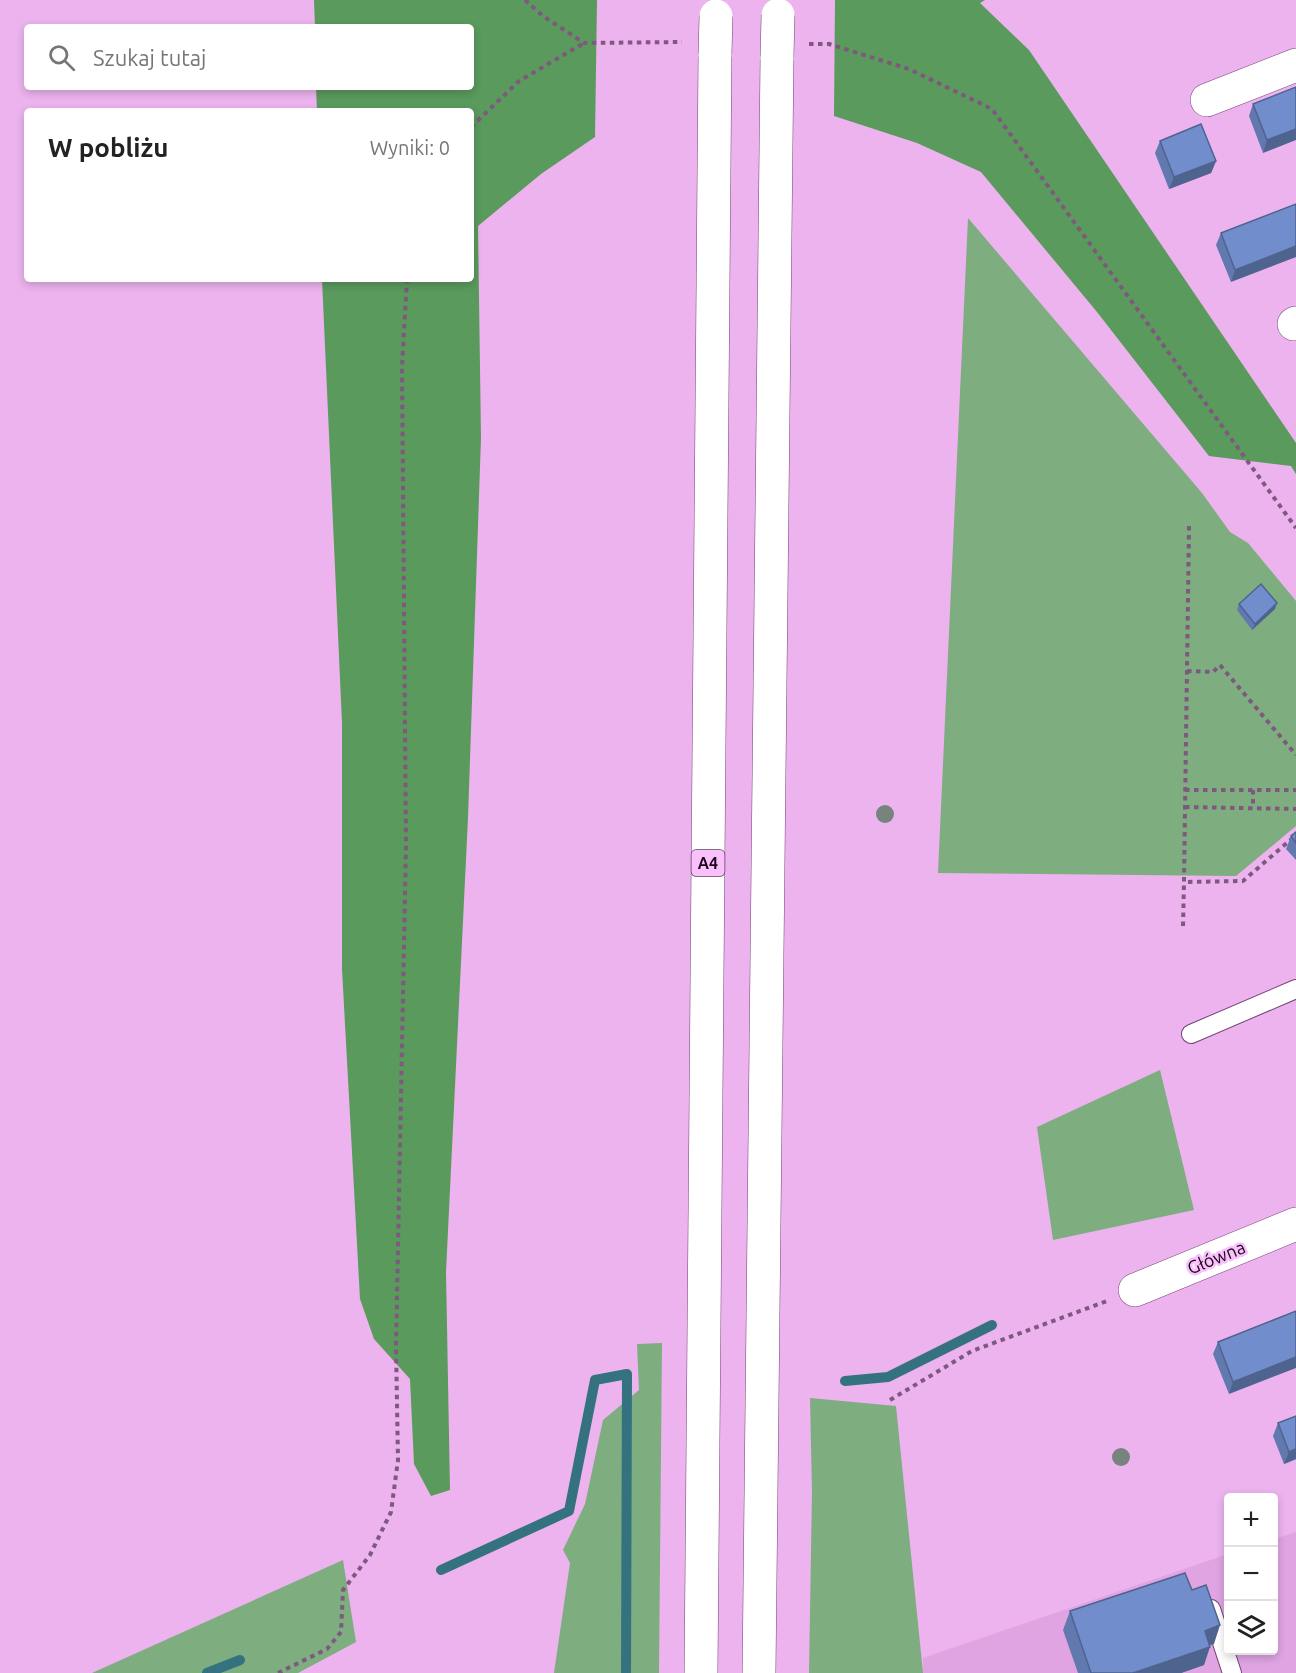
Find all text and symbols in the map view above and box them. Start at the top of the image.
search box [24,24,474,90]
icon: search [45,41,78,74]
text: Szukaj tutaj [93,45,206,70]
text: W pobliżu [48,133,169,162]
text: Wyniki: 0 [370,136,450,159]
road number: A4 [692,850,724,876]
street label: Główna [1184,1236,1248,1278]
map controls [1224,1493,1278,1655]
button: + [1224,1493,1278,1547]
button: − [1224,1547,1278,1601]
button: layers [1224,1601,1278,1655]

